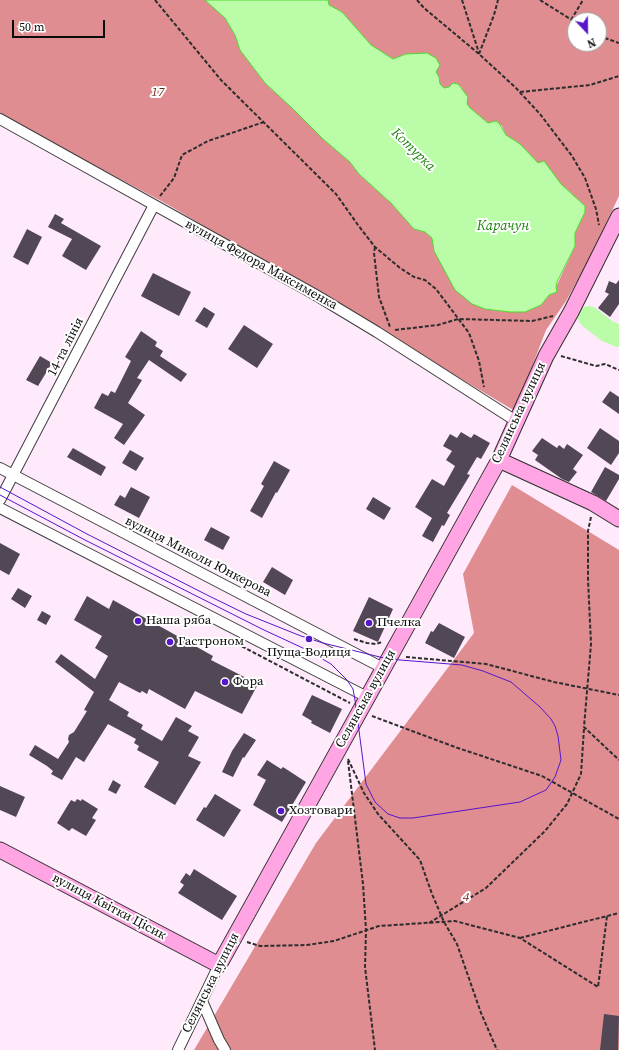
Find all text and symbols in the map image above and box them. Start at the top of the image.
scale bar [14,12,107,38]
north arrow [567,12,607,52]
text: 50 m [19,19,45,35]
text: N [585,34,598,51]
park label: 17 [151,85,165,101]
water label: Котурка [387,125,439,175]
street label: вулиця Федора Максименка [182,217,340,313]
water label: Карачун [477,218,529,234]
street label: 14-та лінія [45,315,87,379]
street label: Селянська вулиця [489,360,549,466]
street label: вулиця Миколи Юнкерова [122,513,274,601]
place label: Наша ряба [146,613,211,629]
place label: Пчелка [377,615,421,631]
marker: Наша ряба [133,616,143,626]
marker: Пчелка [364,618,374,628]
place label: Гастроном [178,634,244,650]
marker: Пуща-Водиця [304,634,314,644]
marker: Гастроном [165,637,175,647]
place label: Пуща-Водиця [267,645,351,661]
street label: Селянська вулиця [332,647,400,751]
place label: Фора [233,674,264,690]
marker: Фора [220,677,230,687]
place label: Хозтовари [289,803,353,819]
marker: Хозтовари [276,806,286,816]
street label: вулиця Квітки Цісик [49,870,169,944]
park label: 4 [463,890,469,906]
street label: Селянська вулиця [179,930,243,1036]

